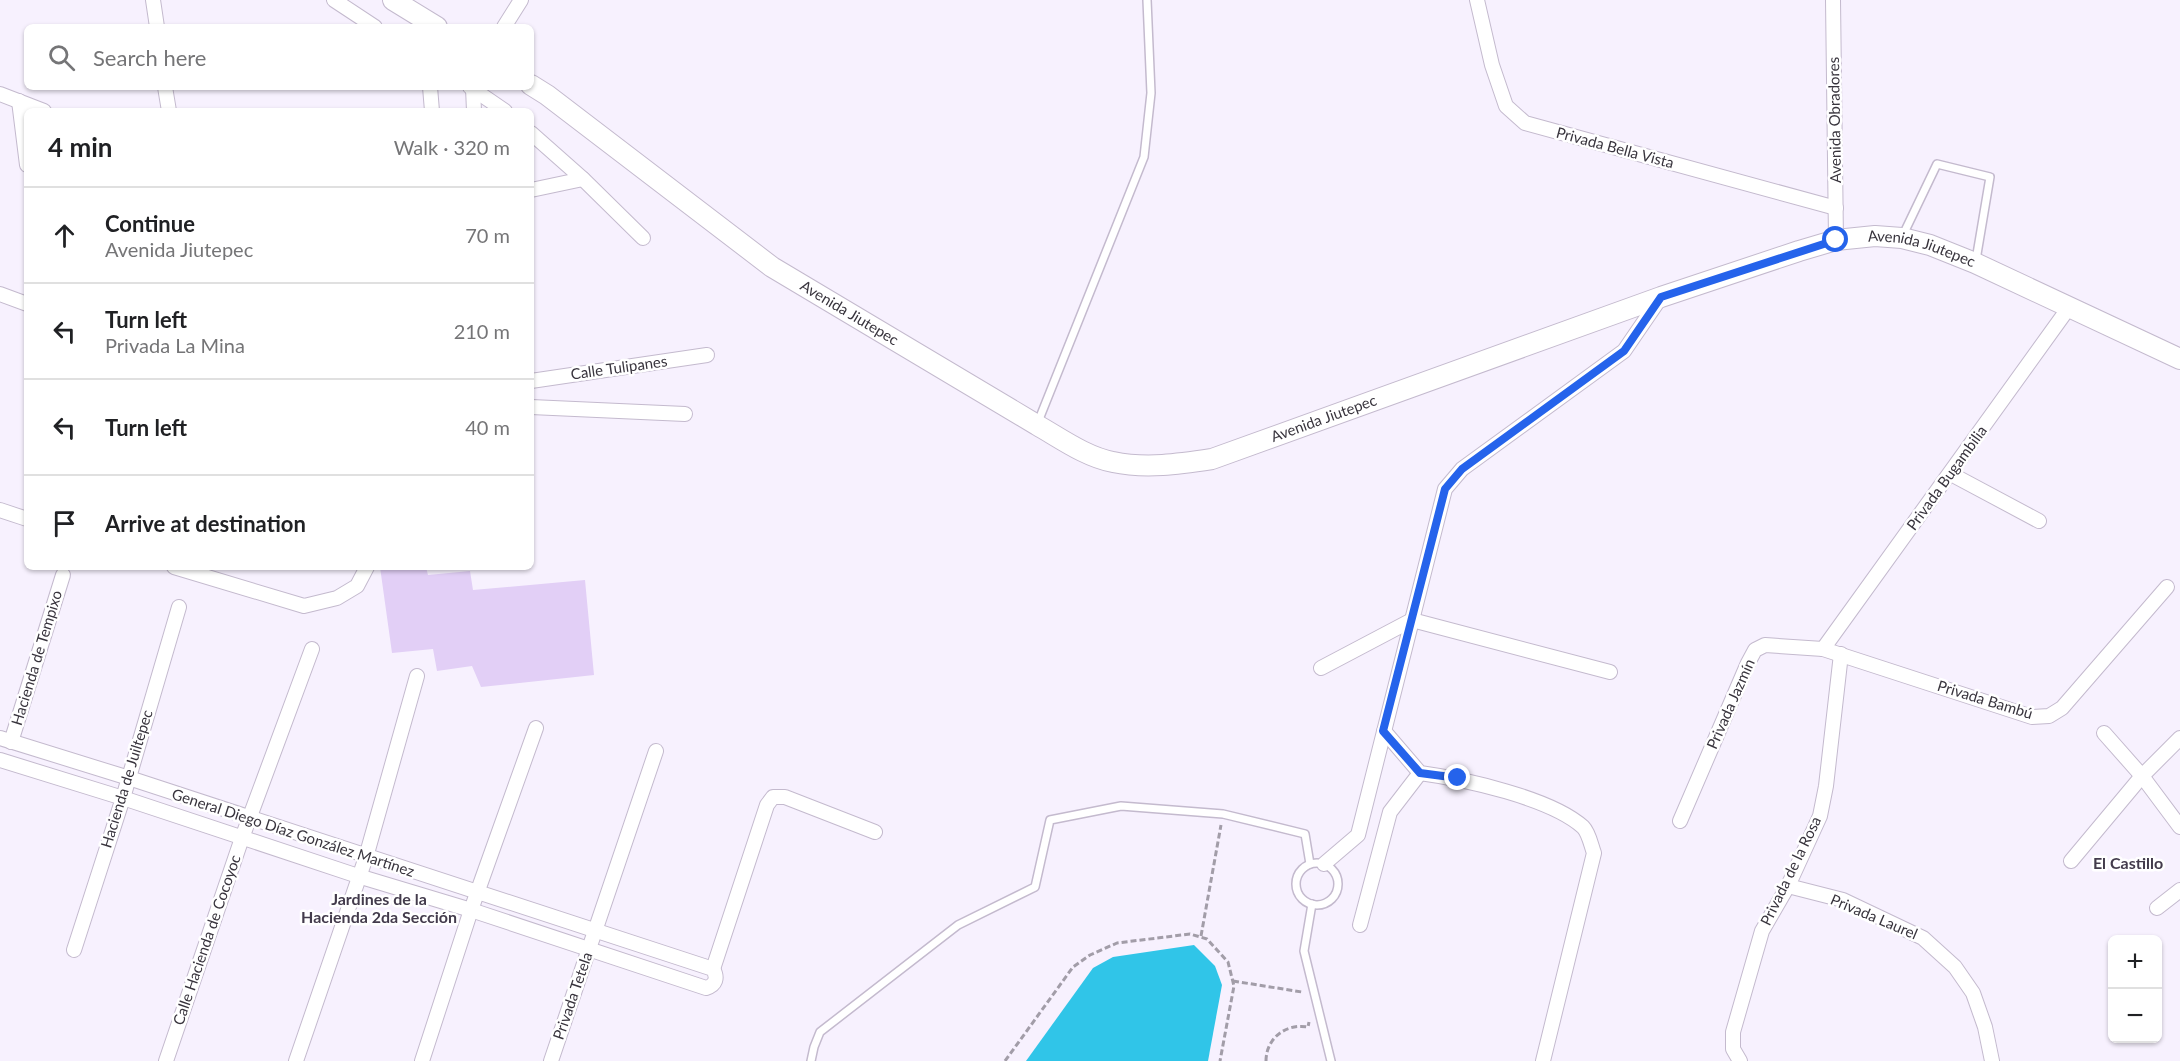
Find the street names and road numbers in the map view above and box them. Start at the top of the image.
street label: Avenida Obradores [1824,57,1844,183]
street label: Privada Bella Vista [1554,123,1676,171]
street label: Avenida Jiutepec [1867,226,1978,270]
street label: Avenida Jiutepec [797,276,902,348]
street label: Calle Tulipanes [569,351,668,383]
street label: Avenida Jiutepec [1268,390,1379,445]
street label: Privada Bugambilia [1902,422,1990,533]
street label: Hacienda de Tempixo [7,588,65,727]
street label: Privada Jazmín [1702,656,1758,751]
street label: Privada Bambú [1935,676,2035,722]
street label: Hacienda de Juiltepec [96,707,156,850]
street label: General Diego Díaz González Martínez [170,784,417,880]
street label: Privada de la Rosa [1756,813,1824,928]
street label: Calle Hacienda de Cocoyoc [168,852,244,1027]
street label: Privada Laurel [1828,890,1921,942]
street label: Privada Tetela [549,950,595,1042]

